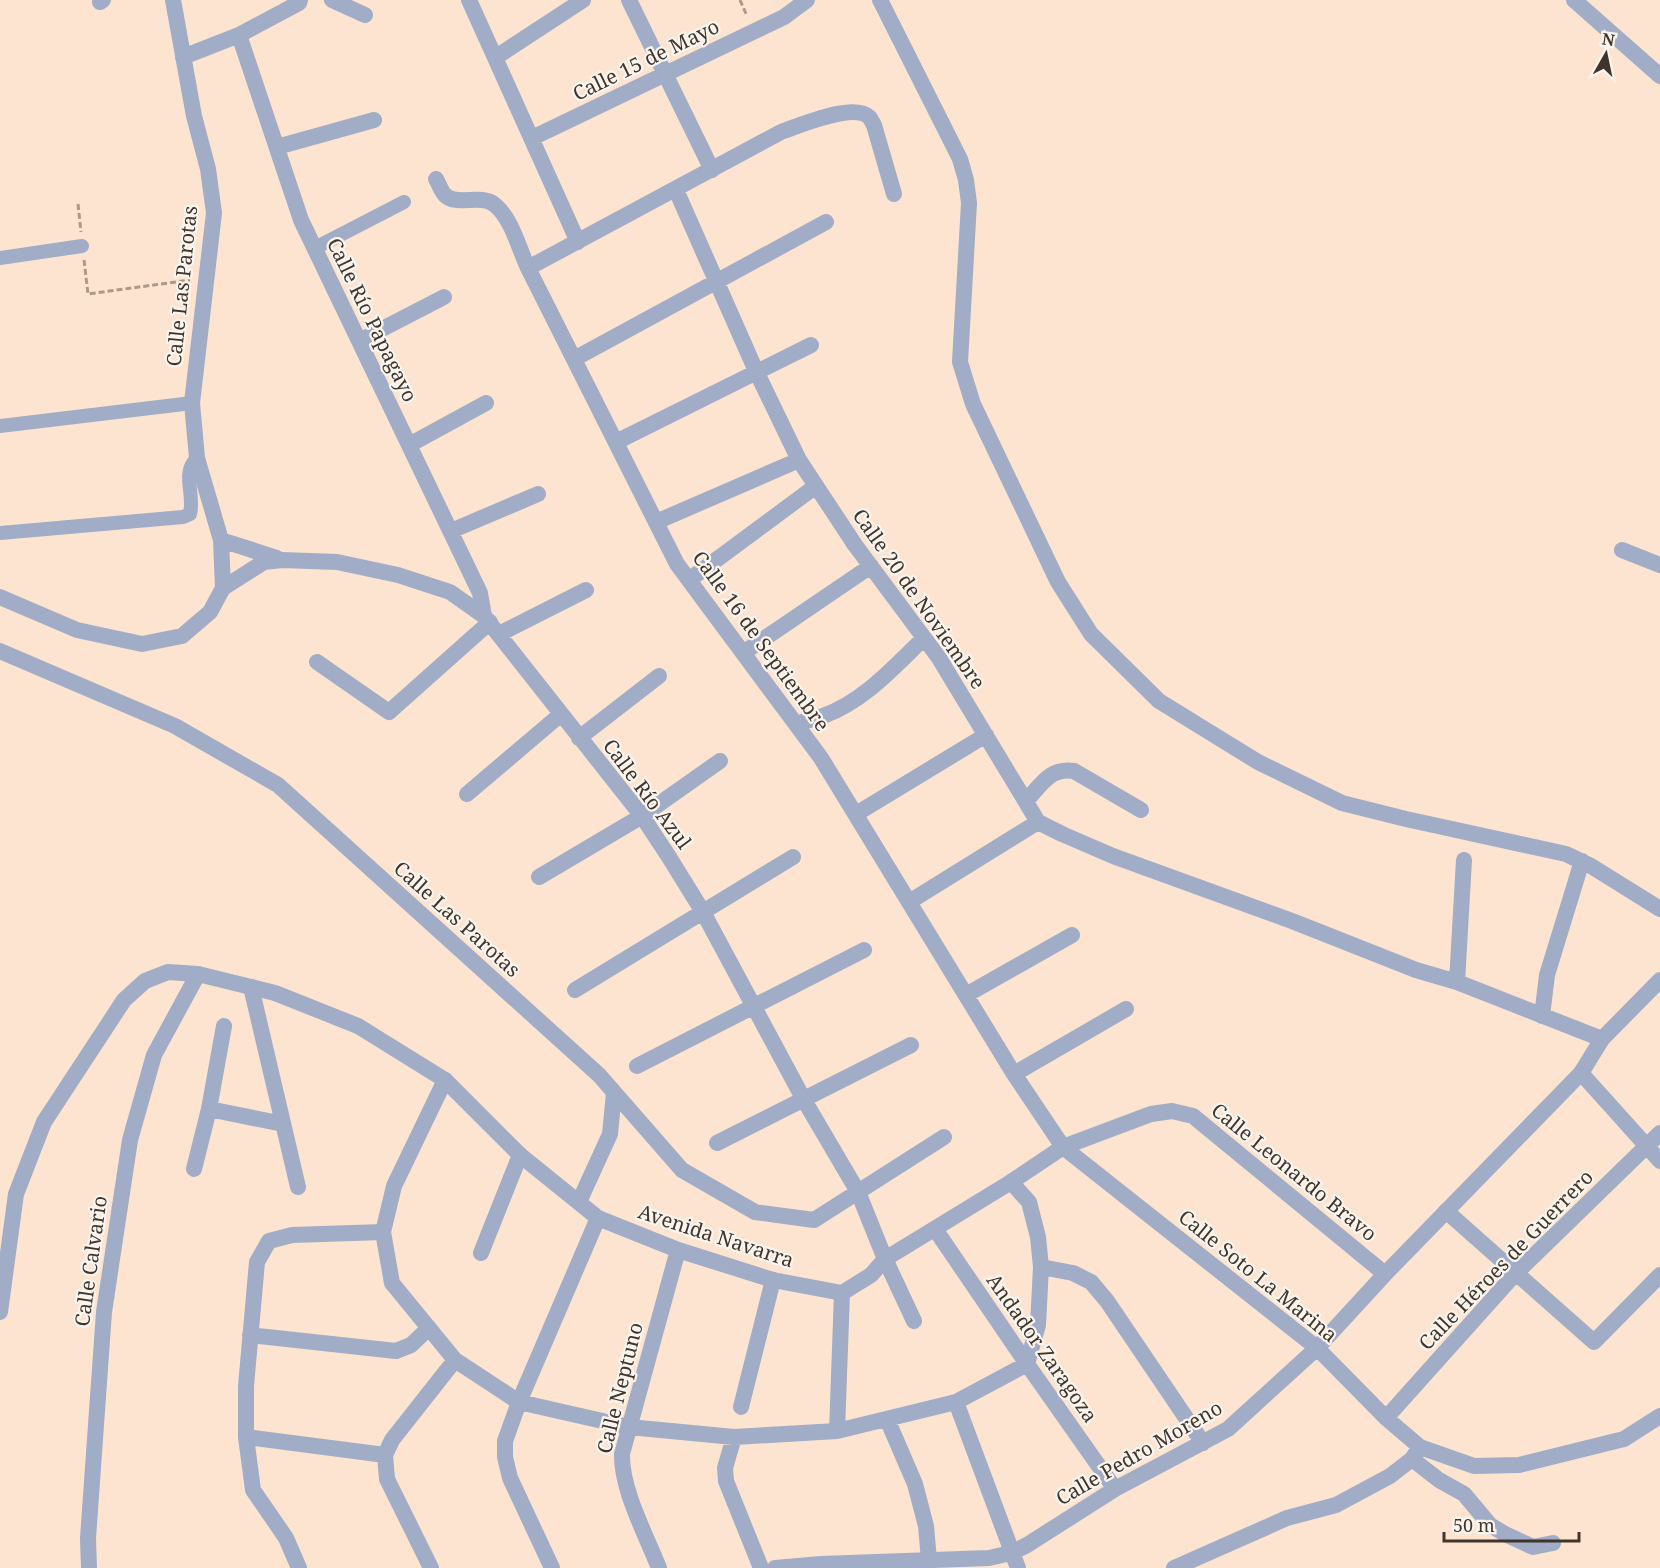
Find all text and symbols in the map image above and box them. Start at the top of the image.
street label: Calle 15 de Mayo [568,12,724,107]
north arrow [1576,24,1636,84]
text: N [1600,27,1617,51]
street label: Calle Las Parotas [160,204,203,368]
street label: Calle Río Papagayo [321,233,424,406]
street label: Calle 20 de Noviembre [847,503,992,694]
street label: Calle 16 de Septiembre [687,545,836,736]
street label: Calle Río Azul [597,733,698,854]
street label: Calle Las Parotas [388,855,526,983]
street label: Calle Leonardo Bravo [1206,1096,1383,1247]
street label: Calle Héroes de Guerrero [1412,1164,1599,1356]
street label: Calle Calvario [68,1194,113,1328]
street label: Avenida Navarra [635,1198,797,1273]
street label: Calle Soto La Marina [1173,1203,1343,1348]
street label: Andador Zaragoza [981,1268,1104,1428]
street label: Calle Neptuno [590,1319,649,1456]
street label: Calle Pedro Moreno [1051,1394,1227,1511]
scale bar [1444,1505,1579,1543]
text: 50 m [1453,1513,1495,1537]

